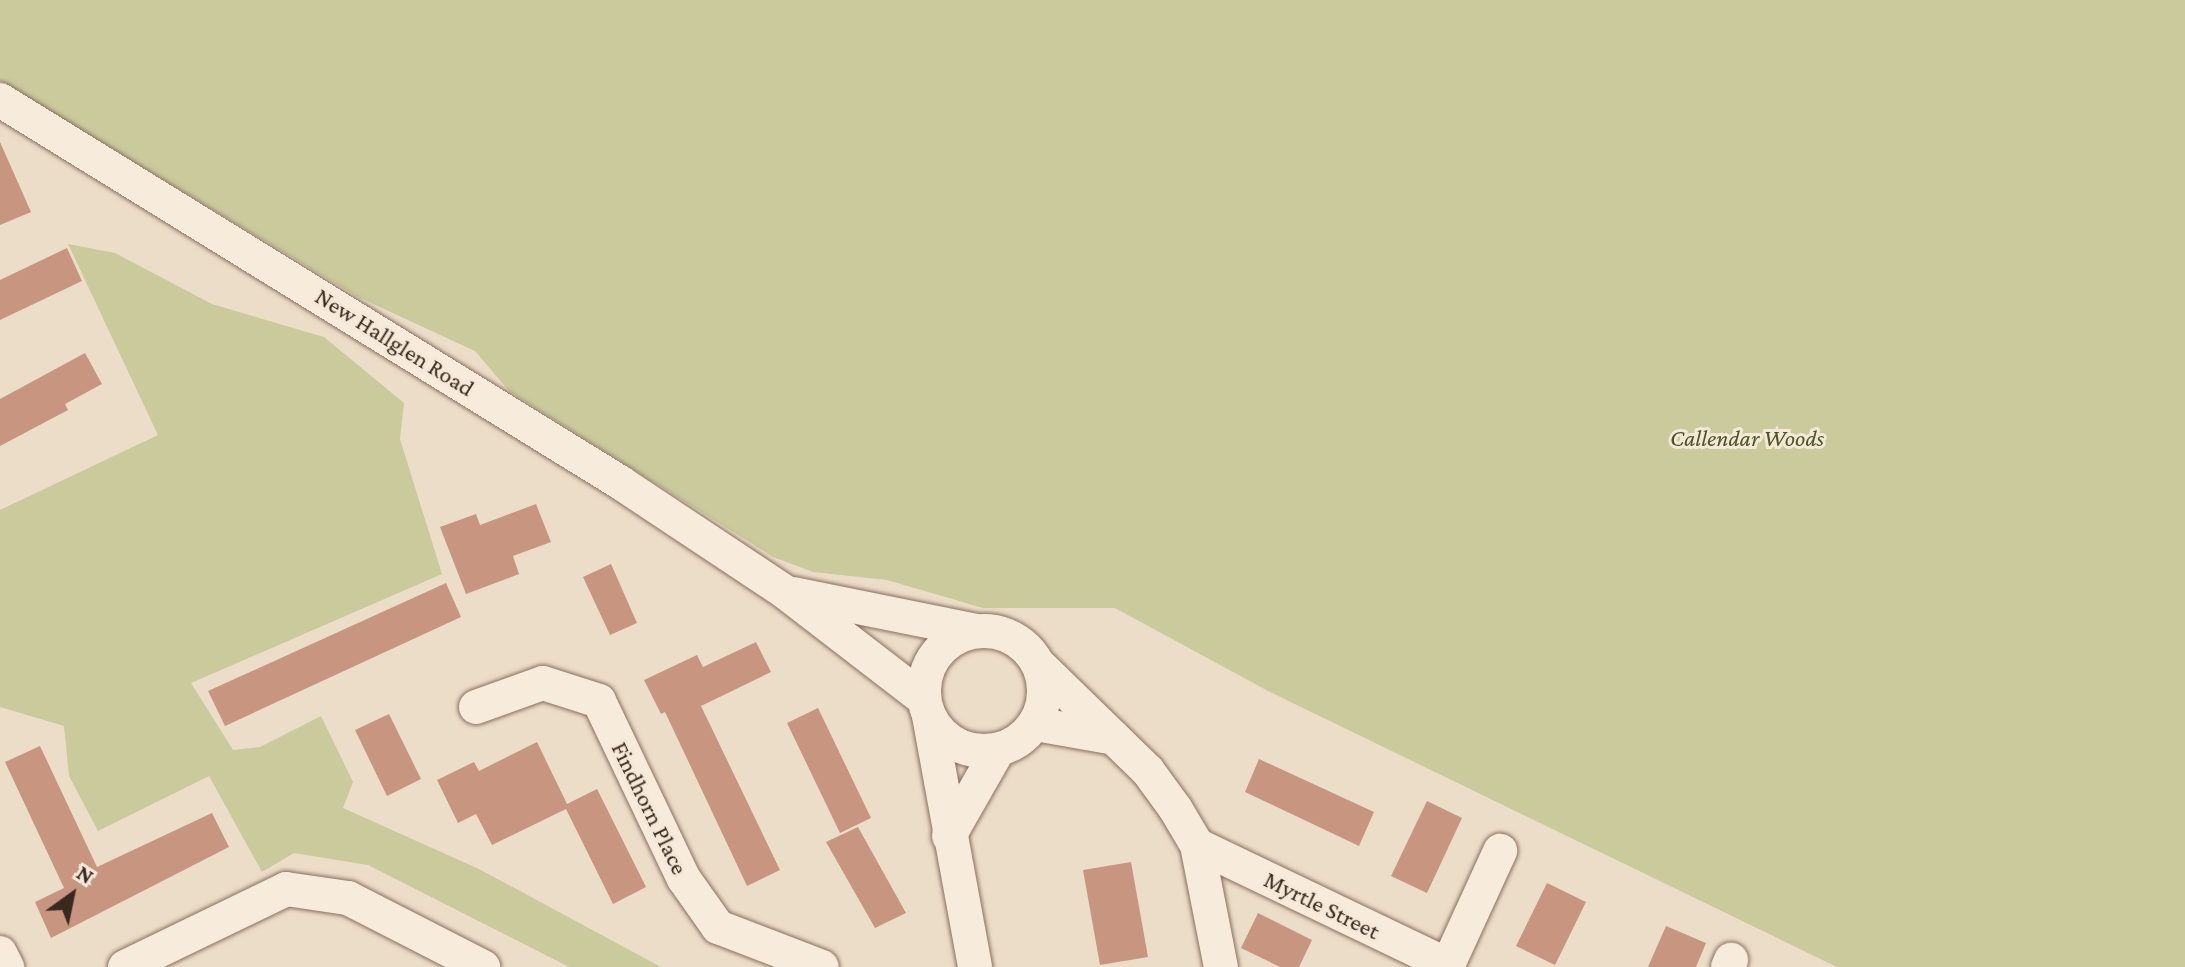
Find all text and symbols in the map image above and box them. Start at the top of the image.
street label: New Hallglen Road [310,281,480,403]
park label: Callendar Woods [1670,424,1824,452]
street label: Findhorn Place [605,737,695,879]
north arrow [32,855,112,935]
text: N [72,860,98,889]
street label: Myrtle Street [1259,865,1385,945]

